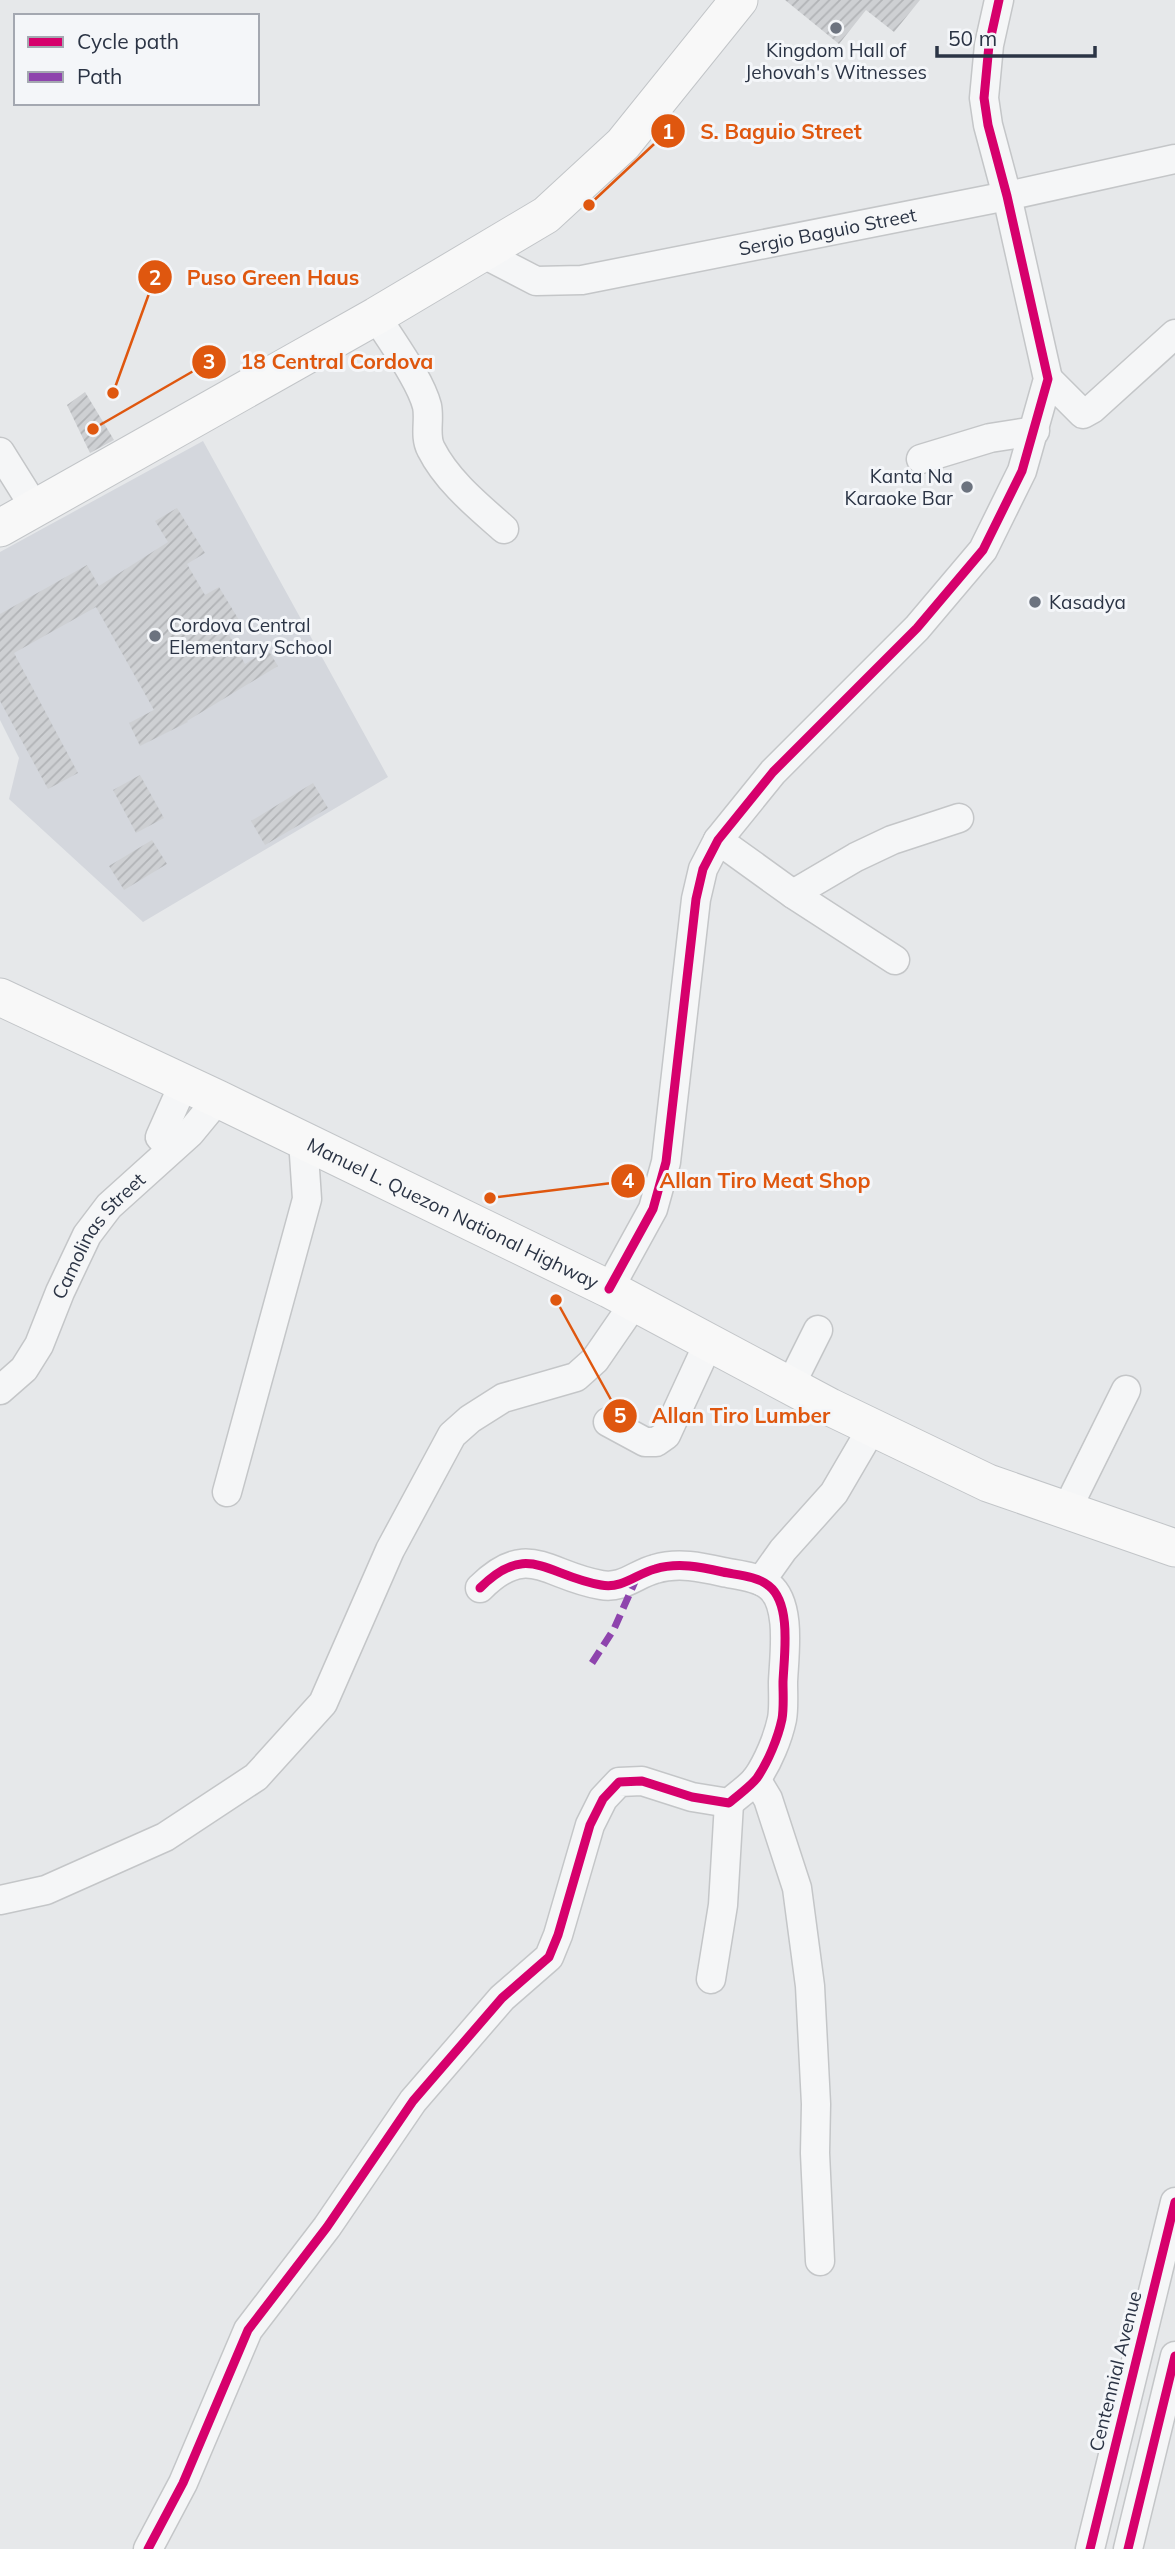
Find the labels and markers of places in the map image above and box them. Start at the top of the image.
marker: Kingdom Hall of Jehovah's Witnesses [828,20,844,36]
place label: Kingdom Hall of Jehovah's Witnesses [745,38,927,84]
callout: S. Baguio Street [651,110,875,152]
callout: Puso Green Haus [137,256,373,298]
callout: 18 Central Cordova [192,341,447,383]
place label: Kanta Na Karaoke Bar [844,464,953,510]
marker: Kanta Na Karaoke Bar [959,479,975,495]
place label: Kasadya [1049,590,1126,614]
marker: Kasadya [1027,594,1043,610]
place label: Cordova Central Elementary School [169,613,332,659]
marker: Cordova Central Elementary School [147,628,163,644]
callout: Allan Tiro Meat Shop [610,1160,885,1202]
callout: Allan Tiro Lumber [603,1395,844,1437]

